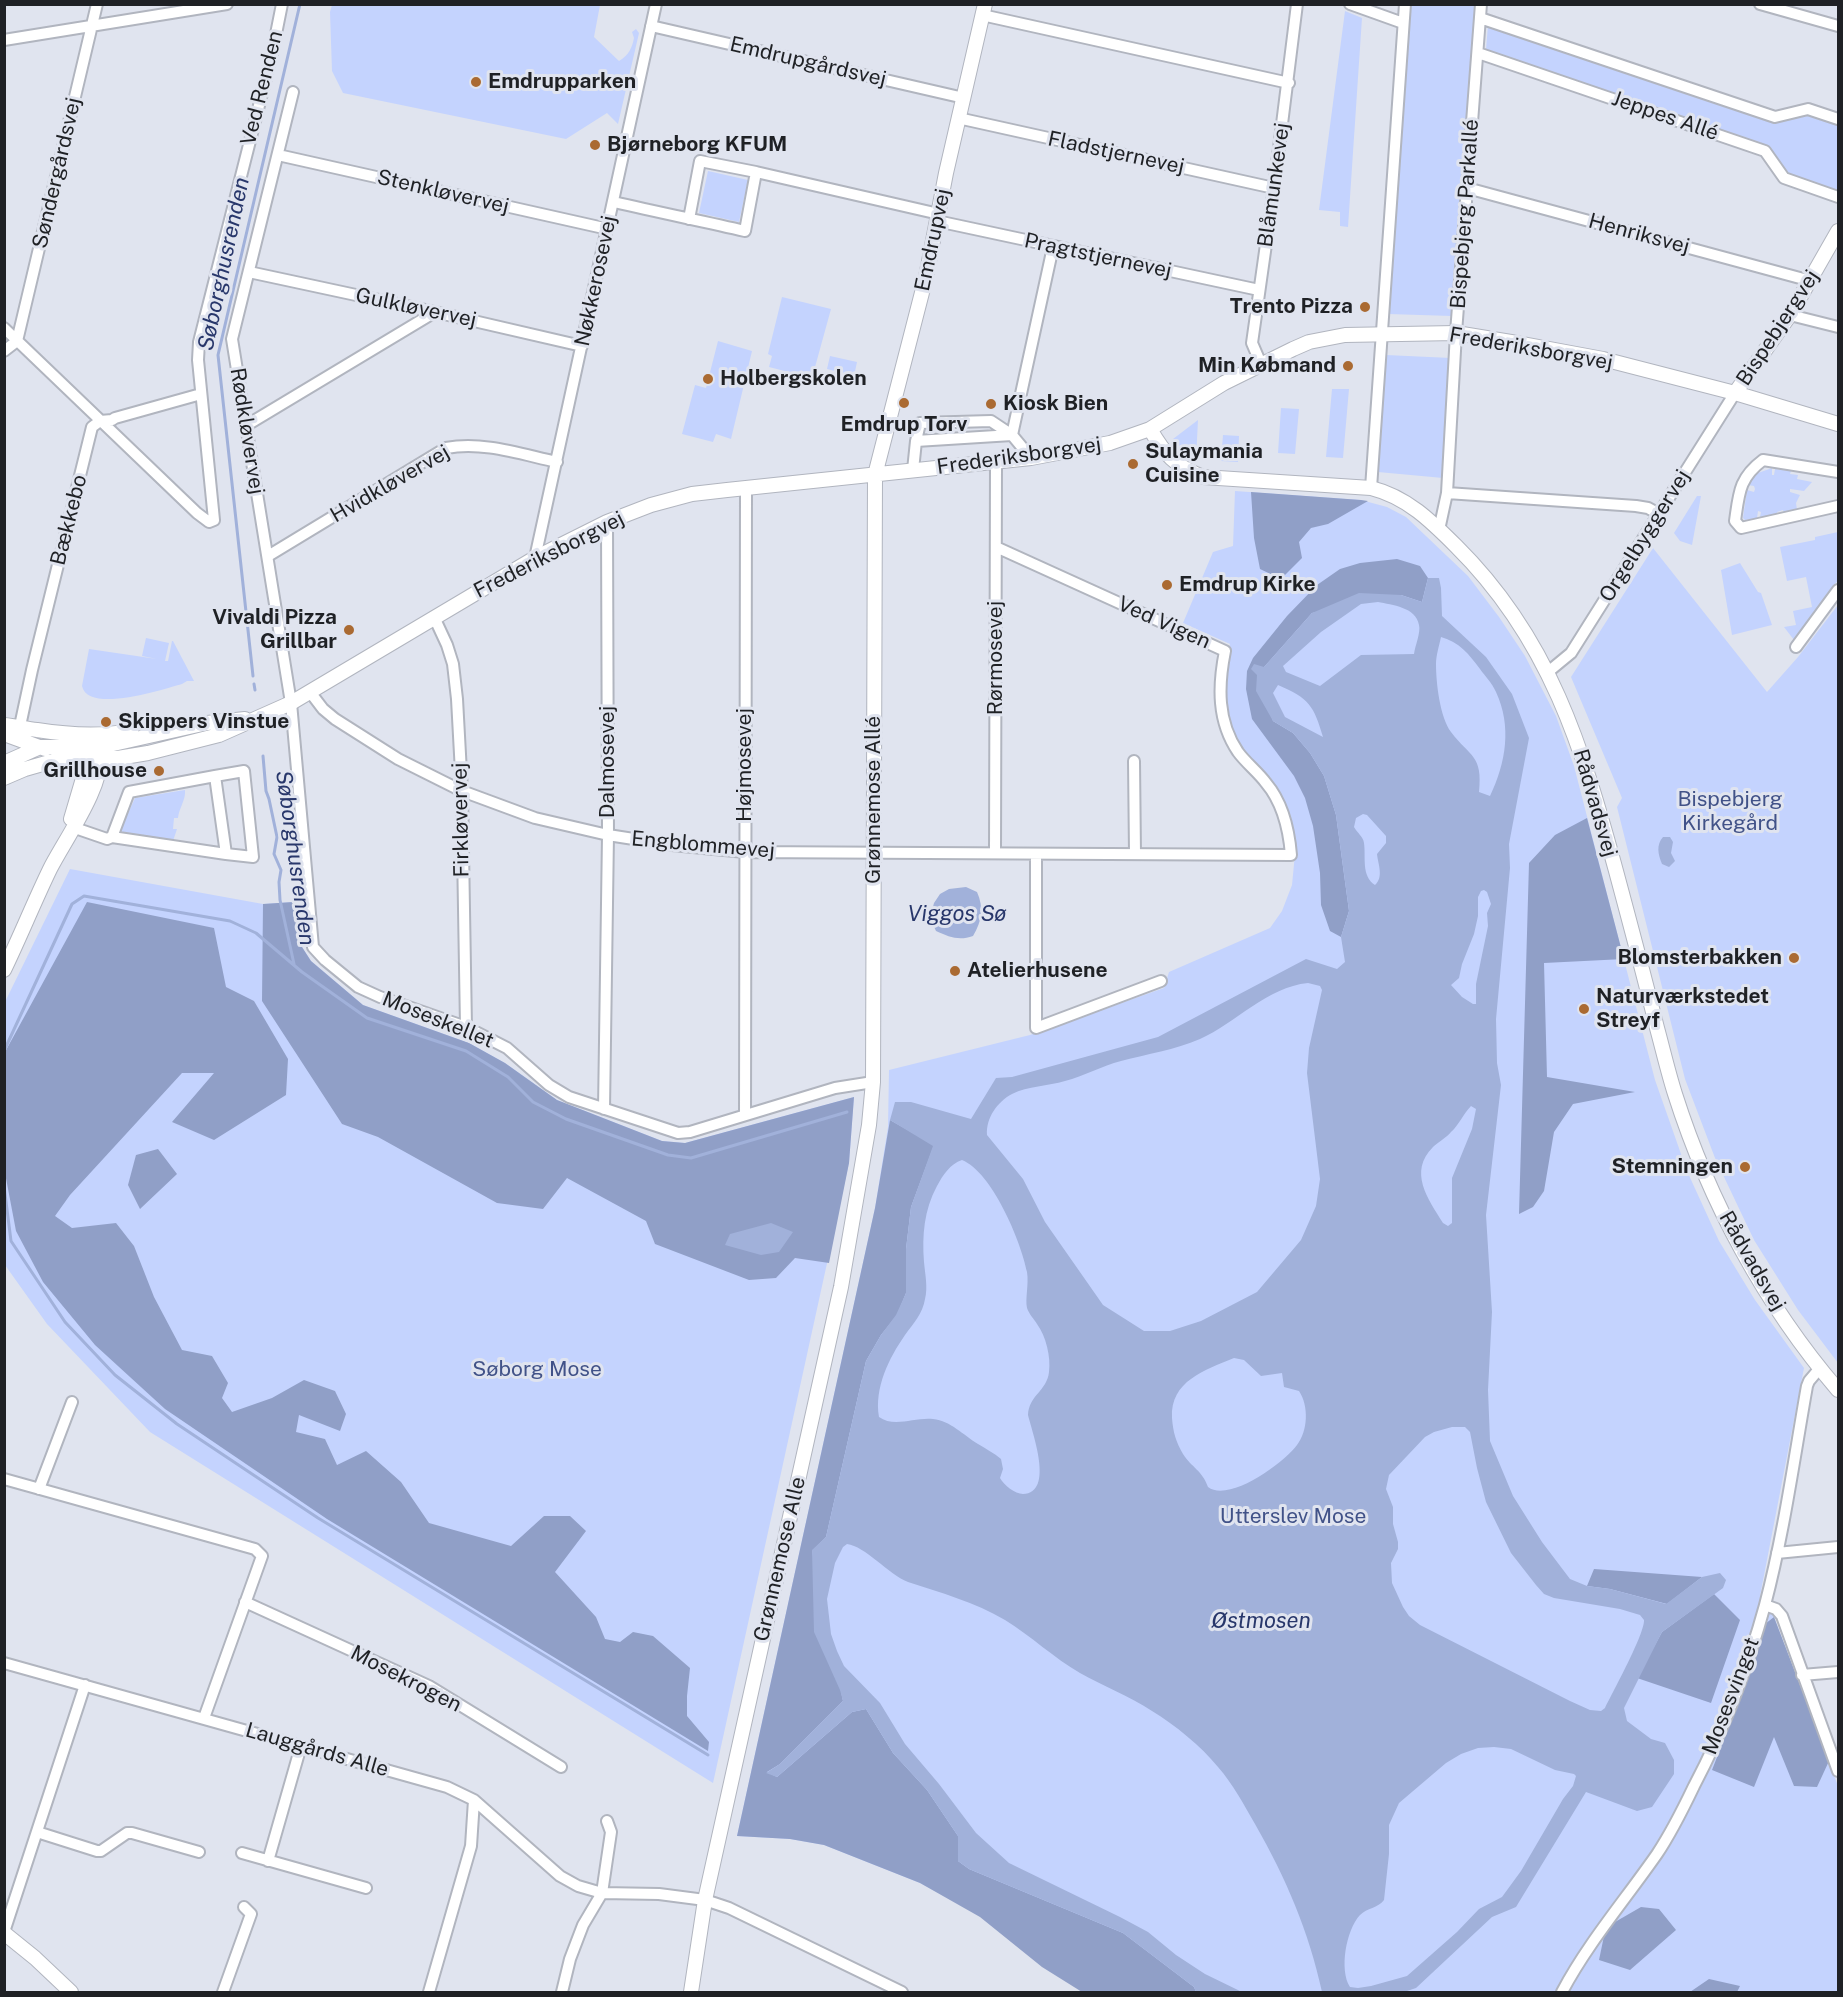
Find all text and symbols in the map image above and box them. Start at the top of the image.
street label: Ved Renden [236,28,288,148]
street label: Emdrupgårdsvej [727,32,889,92]
place label: Emdrupparken [488,69,636,95]
marker: Emdrupparken [469,75,483,89]
street label: Jeppes Allé [1608,86,1722,146]
street label: Søndergårdsvej [27,95,87,251]
street label: Bispebjerg Parkallé [1446,118,1484,310]
street label: Blåmunkevej [1253,121,1295,249]
street label: Fladstjernevej [1046,126,1186,180]
place label: Bjørneborg KFUM [607,132,787,158]
marker: Bjørneborg KFUM [588,138,602,152]
street label: Stenkløvervej [375,165,511,219]
water label: Søborghusrenden [193,175,255,353]
street label: Emdrupvej [910,186,956,294]
street label: Henriksvej [1586,208,1692,260]
street label: Nøkkerosevej [570,213,622,349]
street label: Pragtstjernevej [1022,228,1174,284]
street label: Bispebjergvej [1731,265,1825,391]
street label: Gulkløvervej [353,283,479,333]
place label: Trento Pizza [1230,294,1353,320]
marker: Trento Pizza [1358,300,1372,314]
street label: Frederiksborgvej [1447,322,1615,376]
place label: Min Købmand [1198,353,1336,379]
marker: Min Købmand [1341,359,1355,373]
street label: Rødkløvervej [225,366,269,496]
place label: Holbergskolen [720,366,867,392]
marker: Holbergskolen [701,372,715,386]
place label: Kiosk Bien [1003,391,1108,417]
marker: Emdrup Torv [897,396,911,410]
marker: Kiosk Bien [984,397,998,411]
place label: Emdrup Torv [841,412,967,438]
street label: Frederiksborgvej [935,432,1103,480]
place label: Sulaymania Cuisine [1145,439,1263,489]
street label: Hvidkløvervej [326,440,454,528]
marker: Sulaymania Cuisine [1126,457,1140,471]
street label: Orgelbyggervej [1594,465,1696,607]
street label: Bækkebo [46,472,92,568]
street label: Frederiksborgvej [469,506,629,604]
place label: Emdrup Kirke [1179,572,1316,598]
marker: Emdrup Kirke [1160,578,1174,592]
street label: Ved Vigen [1114,591,1214,655]
street label: Rørmosevej [983,601,1009,715]
place label: Vivaldi Pizza Grillbar [212,605,337,655]
marker: Vivaldi Pizza Grillbar [342,623,356,637]
street label: Dalmosevej [595,706,621,818]
street label: Højmosevej [732,708,758,822]
place label: Skippers Vinstue [118,709,289,735]
marker: Skippers Vinstue [99,715,113,729]
street label: Grønnemose Allé [861,716,887,884]
street label: Rådvadsvej [1568,746,1622,860]
place label: Grillhouse [43,758,147,784]
street label: Firkløvervej [447,762,475,878]
marker: Grillhouse [152,764,166,778]
water label: Søborghusrenden [270,769,320,947]
park label: Bispebjerg Kirkegård [1677,787,1783,837]
street label: Engblommevej [630,826,776,864]
water label: Viggos Sø [908,901,1006,927]
place label: Blomsterbakken [1617,945,1782,971]
marker: Blomsterbakken [1787,951,1801,965]
place label: Atelierhusene [967,958,1108,984]
marker: Atelierhusene [948,964,962,978]
place label: Naturværkstedet Streyf [1596,984,1769,1034]
street label: Moseskellet [379,986,497,1054]
marker: Naturværkstedet Streyf [1577,1002,1591,1016]
place label: Stemningen [1611,1154,1733,1180]
marker: Stemningen [1738,1160,1752,1174]
street label: Rådvadsvej [1713,1207,1791,1315]
park label: Søborg Mose [472,1357,602,1383]
street label: Grønnemose Alle [749,1474,811,1644]
park label: Utterslev Mose [1220,1504,1366,1530]
water label: Østmosen [1211,1608,1311,1634]
street label: Mosesvinget [1697,1634,1765,1758]
street label: Mosekrogen [346,1640,466,1718]
street label: Lauggårds Alle [243,1718,391,1782]

